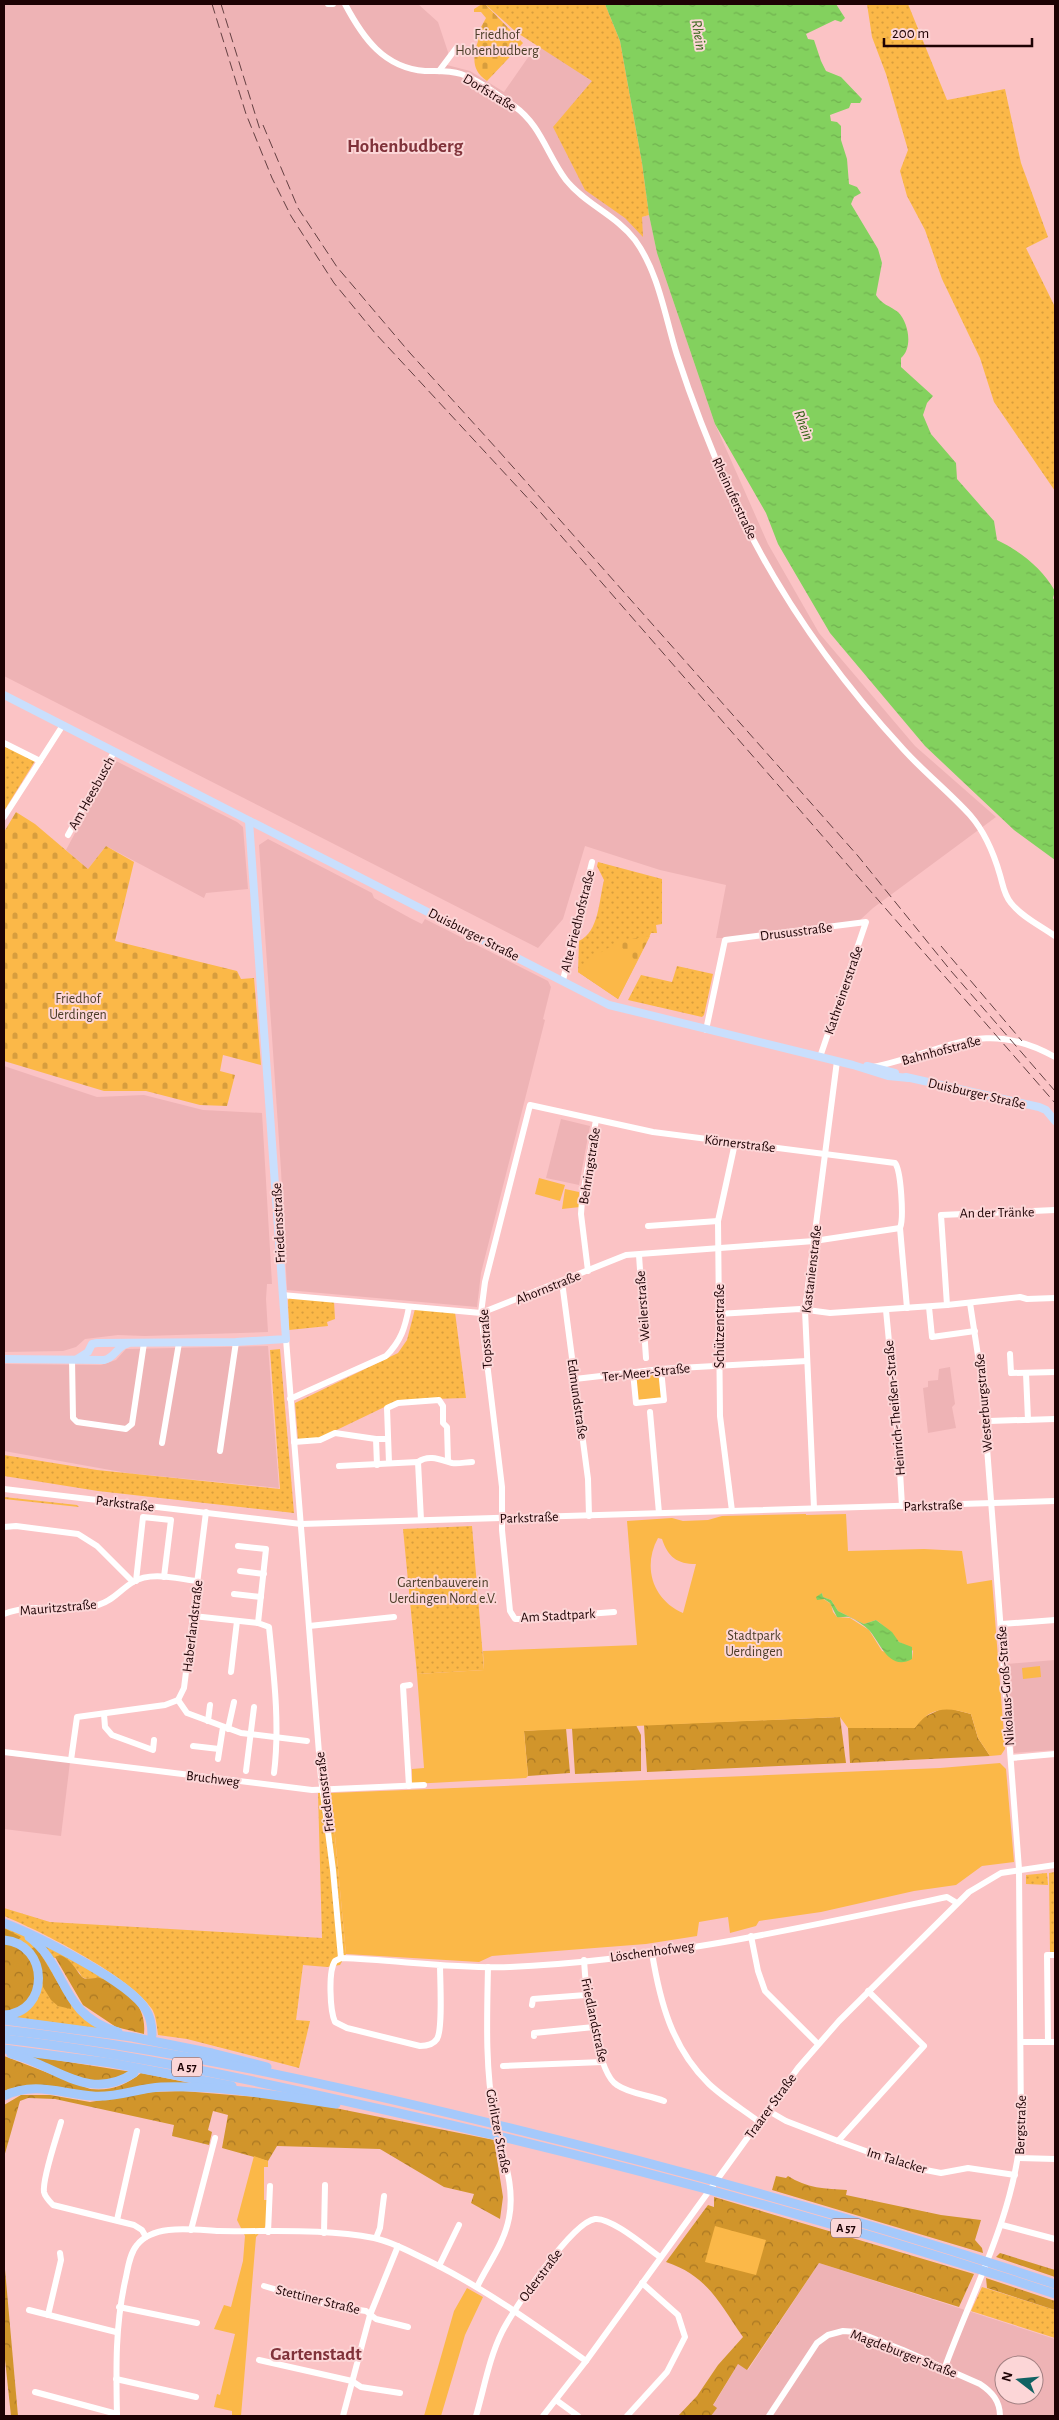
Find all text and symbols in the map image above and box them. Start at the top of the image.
scale bar [884,15,1032,47]
water label: Rhein [688,19,709,52]
text: 200 m [892,26,929,41]
park label: Friedhof Hohenbudberg [455,28,539,58]
street label: Dorfstraße [460,72,518,114]
district label: Hohenbudberg [347,137,464,156]
water label: Rhein [791,408,816,442]
street label: Rheinuferstraße [709,455,759,542]
street label: Am Heesbusch [66,755,118,832]
street label: Alte Friedhofstraße [559,869,597,974]
street label: Duisburger Straße [426,906,521,964]
street label: Drususstraße [759,921,833,943]
street label: Kathreinerstraße [822,944,866,1037]
park label: Friedhof Uerdingen [49,992,107,1022]
street label: Bahnhofstraße [900,1034,982,1068]
street label: Duisburger Straße [927,1076,1027,1112]
street label: Behringstraße [577,1127,603,1206]
street label: Körnerstraße [704,1133,776,1155]
street label: Friedensstraße [270,1182,288,1264]
street label: An der Tränke [960,1205,1034,1221]
street label: Kastanienstraße [800,1224,824,1314]
street label: Ahornstraße [514,1269,583,1307]
street label: Weilerstraße [634,1270,652,1342]
street label: Schützenstraße [713,1284,727,1368]
street label: Topsstraße [477,1309,495,1369]
street label: Heinrich-Theißen-Straße [882,1340,908,1476]
street label: Westerburgstraße [973,1353,995,1453]
street label: Edmundstraße [564,1358,590,1440]
street label: Ter-Meer-Straße [601,1361,691,1385]
street label: Parkstraße [95,1493,155,1515]
street label: Parkstraße [903,1498,963,1514]
street label: Parkstraße [499,1510,559,1526]
park label: Gartenbauverein Uerdingen Nord e.V. [389,1576,497,1606]
street label: Haberlandstraße [180,1579,206,1673]
street label: Mauritzstraße [19,1598,97,1618]
street label: Am Stadtpark [520,1607,597,1625]
street label: Nikolaus-Groß-Straße [995,1626,1017,1746]
park label: Stadtpark Uerdingen [725,1629,783,1659]
street label: Friedensstraße [313,1751,337,1833]
street label: Bruchweg [185,1769,241,1789]
street label: Löschenhofweg [609,1939,695,1965]
street label: Friedlandstraße [578,1977,610,2064]
road number: A 57 [172,2058,202,2076]
street label: Traarer Straße [742,2071,799,2142]
street label: Görlitzer Straße [483,2088,513,2175]
street label: Bergstraße [1013,2095,1029,2155]
street label: Im Talacker [865,2145,929,2177]
road number: A 57 [831,2218,861,2238]
street label: Oderstraße [517,2247,565,2305]
street label: Stettiner Straße [274,2283,361,2317]
street label: Magdeburger Straße [848,2327,959,2381]
district label: Gartenstadt [270,2345,362,2364]
north arrow [994,2355,1044,2405]
text: N [999,2370,1016,2383]

